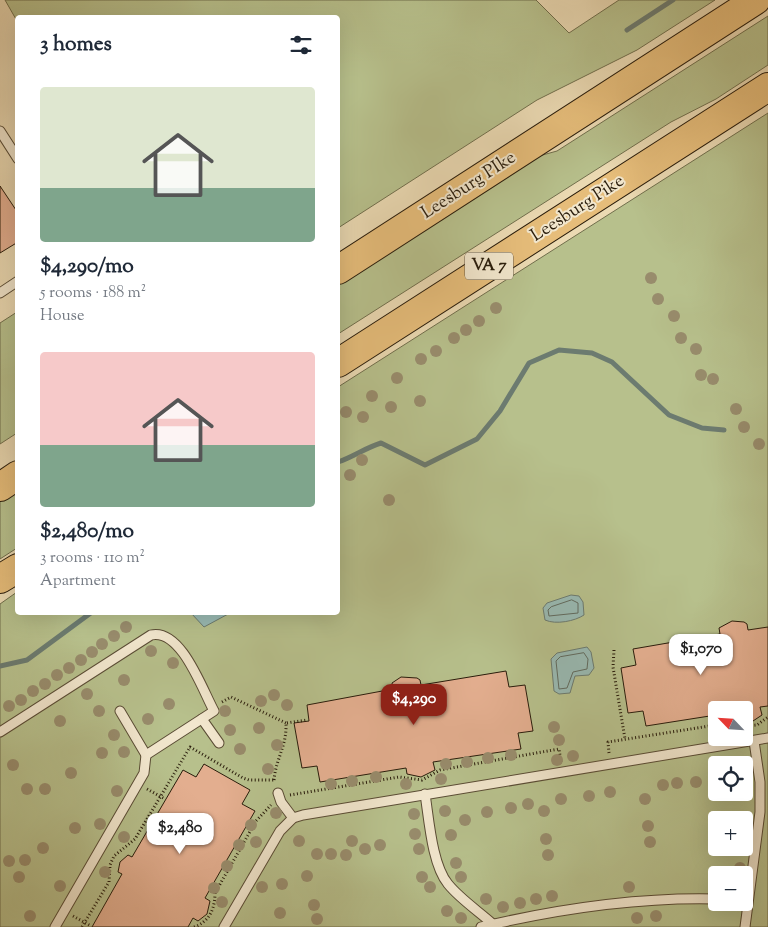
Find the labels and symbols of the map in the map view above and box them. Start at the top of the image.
street label: Leesburg PIke [416,146,522,226]
street label: Leesburg Pike [526,169,630,249]
road number: VA 7 [465,252,513,280]
pin: $1,070 [660,634,742,676]
pin: $4,290 [373,684,455,726]
north arrow [708,701,752,746]
pin: $2,480 [139,812,221,855]

